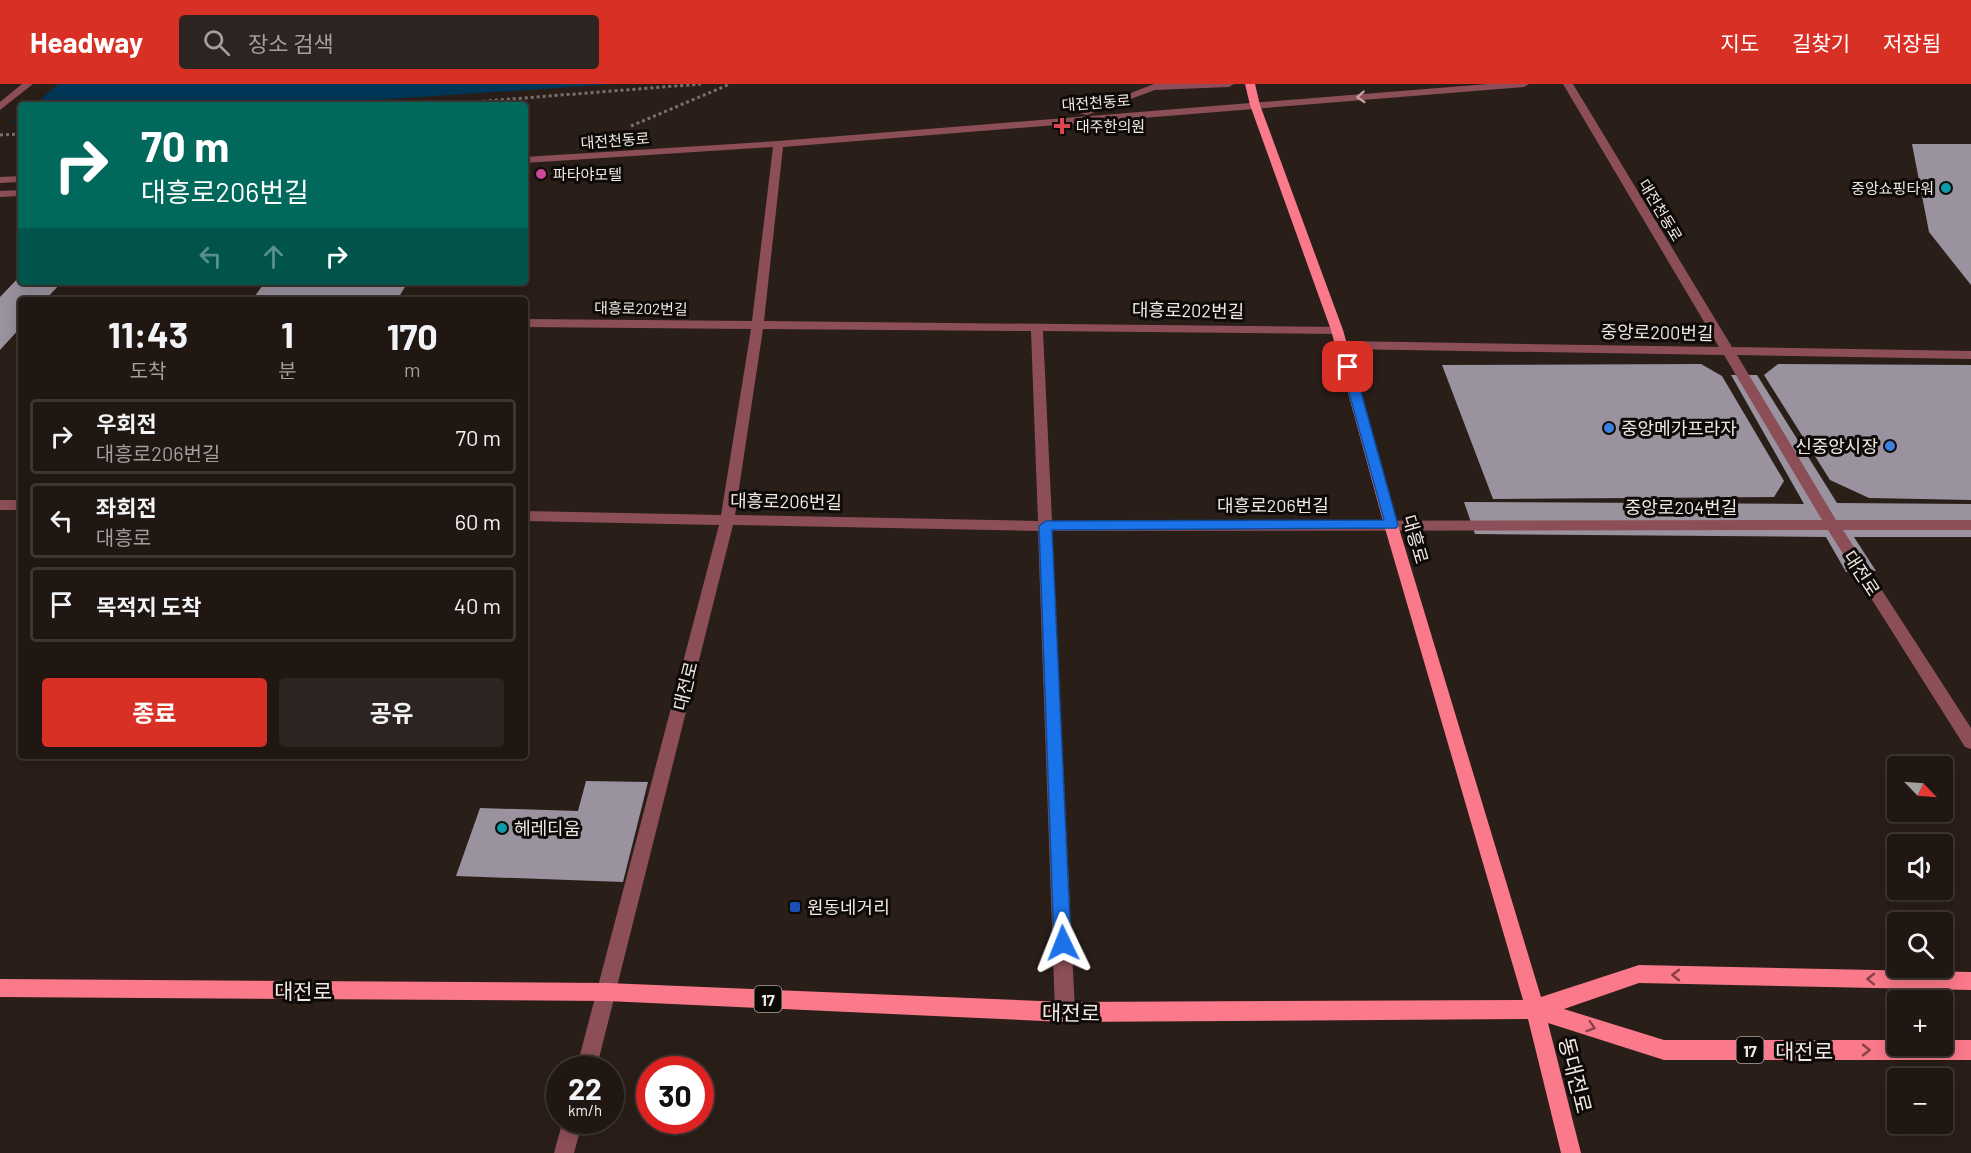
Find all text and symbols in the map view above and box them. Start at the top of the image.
search box [179,15,599,69]
text: Headway [30,25,143,59]
icon: search [200,26,233,59]
text: 장소 검색 [248,30,333,56]
text: 지도 [1720,30,1759,55]
text: 길찾기 [1792,30,1850,55]
text: 저장됨 [1883,30,1941,55]
one-way arrow [1357,90,1366,103]
street label: 대전천동로 [1061,91,1131,113]
marker: 대주한의원 [1053,117,1071,135]
place label: 대주한의원 [1076,117,1145,135]
text: 70 m [141,120,229,170]
icon: right [42,126,120,204]
street label: 대전천동로 [580,129,650,151]
place label: 파타야모텔 [553,165,622,183]
marker: 파타야모텔 [534,167,548,181]
text: 대흥로206번길 [141,175,309,207]
street label: 대전천동로 [1636,176,1686,244]
place label: 중앙쇼핑타워 [1851,179,1934,197]
marker: 중앙쇼핑타워 [1939,181,1953,195]
icon: left [194,240,227,273]
icon: ahead [257,240,290,273]
icon: right [320,240,353,273]
street label: 대흥로202번길 [594,298,688,318]
street label: 대흥로202번길 [1132,298,1244,322]
text: 11:43 [108,312,188,355]
text: 1 [281,312,294,355]
text: 170 [387,314,438,357]
street label: 중앙로200번길 [1600,320,1714,344]
pin [1322,341,1373,392]
icon: arrive [1331,350,1364,383]
text: m [404,357,421,381]
text: 도착 [130,358,167,382]
text: 분 [278,358,297,382]
text: 우회전 [96,410,157,436]
place label: 중앙메가프라자 [1621,417,1737,439]
icon: right [45,420,78,453]
marker: 중앙메가프라자 [1602,421,1616,435]
text: 70 m [456,424,501,450]
place label: 신중앙시장 [1795,435,1878,457]
marker: 신중앙시장 [1883,439,1897,453]
text: 대흥로206번길 [96,441,220,465]
street label: 대흥로206번길 [730,489,842,513]
text: 좌회전 [96,494,157,520]
street label: 대흥로206번길 [1217,494,1329,516]
street label: 중앙로204번길 [1625,496,1737,518]
icon: left [45,504,78,537]
text: 60 m [455,508,501,534]
street label: 대흥로 [1399,512,1433,566]
text: 대흥로 [96,525,151,549]
street label: 대전로 [1839,546,1885,600]
icon: arrive [45,588,78,621]
text: 40 m [454,592,501,618]
text: 목적지 도착 [96,593,202,619]
street label: 대전로 [668,659,702,713]
button: 종료 [42,678,267,747]
button: 공유 [279,678,504,747]
north arrow [1887,756,1953,822]
map controls [1887,756,1953,1134]
place label: 헤레디움 [514,817,580,839]
marker: 헤레디움 [495,821,509,835]
button: sound [1887,834,1953,900]
place label: 원동네거리 [807,896,890,918]
marker: 원동네거리 [788,900,802,914]
position arrow [1031,911,1095,975]
button: search [1887,912,1953,978]
one-way arrow [1671,969,1680,981]
one-way arrow [1866,973,1875,985]
street label: 대전로 [274,978,332,1003]
road number: 17 [754,986,782,1012]
button: + [1887,990,1953,1056]
street label: 대전로 [1042,999,1100,1025]
one-way arrow [1585,1019,1596,1032]
street label: 동대전로 [1555,1034,1597,1116]
road number: 17 [1736,1037,1764,1063]
street label: 대전로 [1775,1038,1833,1063]
one-way arrow [1862,1044,1871,1056]
speed limit sign: 30 [636,1056,714,1134]
button: − [1887,1068,1953,1134]
text: 22 [568,1070,602,1106]
text: km/h [568,1101,602,1119]

